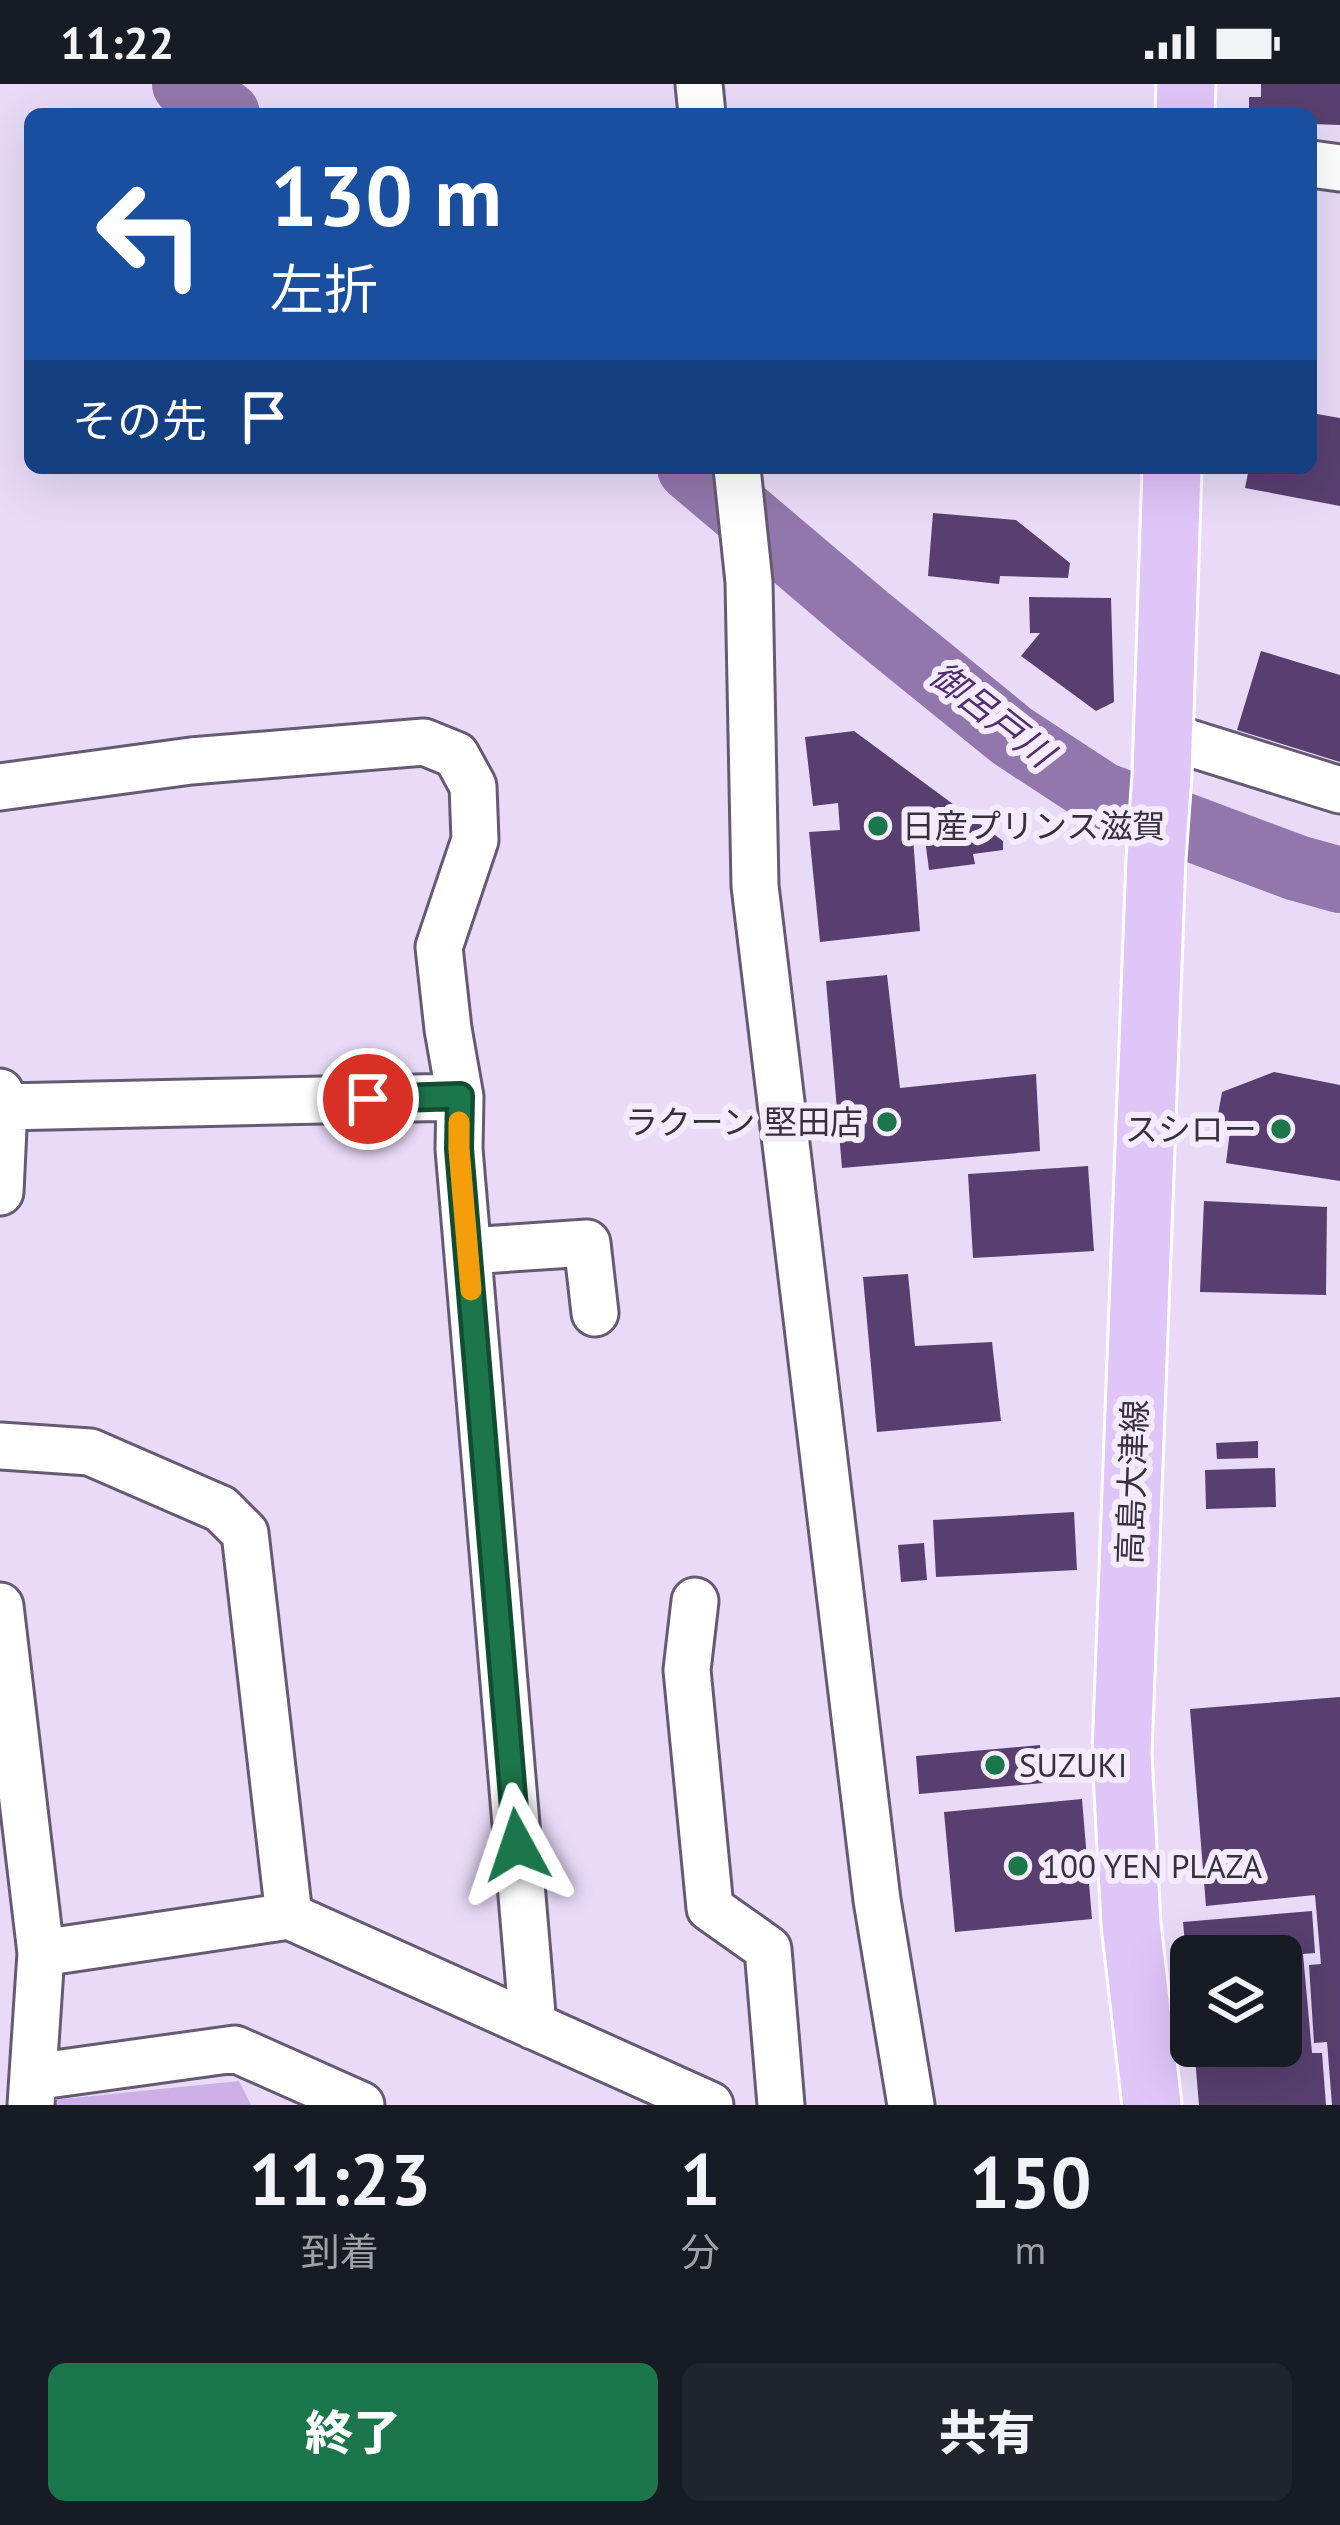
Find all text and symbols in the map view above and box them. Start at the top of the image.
text: 11:22 [60,13,174,71]
text: 130 m [270,140,502,249]
icon: left [72,156,228,312]
text: 左折 [270,254,378,324]
icon: arrive [231,384,297,450]
text: その先 [72,391,207,449]
water label: 御呂戸川 [921,651,1067,779]
place label: 日産プリンス滋賀 [902,804,1165,847]
marker: 日産プリンス滋賀 [865,813,891,839]
pin [317,1048,419,1150]
icon: arrive [335,1066,401,1132]
place label: ラクーン 堅田店 [625,1100,863,1143]
place label: スシロー [1125,1107,1257,1150]
marker: ラクーン 堅田店 [874,1109,900,1135]
marker: スシロー [1268,1116,1294,1142]
street label: 高島大津線 [1107,1399,1156,1565]
place label: SUZUKI [1019,1743,1127,1786]
marker: SUZUKI [982,1752,1008,1778]
position arrow [454,1782,580,1908]
place label: 100 YEN PLAZA [1042,1844,1263,1887]
marker: 100 YEN PLAZA [1005,1853,1031,1879]
map controls [1170,1935,1302,2067]
button: layers [1170,1935,1302,2067]
text: 11:23 [249,2132,431,2225]
text: 1 [680,2132,721,2225]
text: 150 [969,2135,1091,2228]
text: m [1014,2224,1046,2275]
text: 到着 [301,2226,379,2277]
text: 分 [681,2226,720,2277]
button: 終了 [48,2363,658,2501]
button: 共有 [682,2363,1292,2501]

